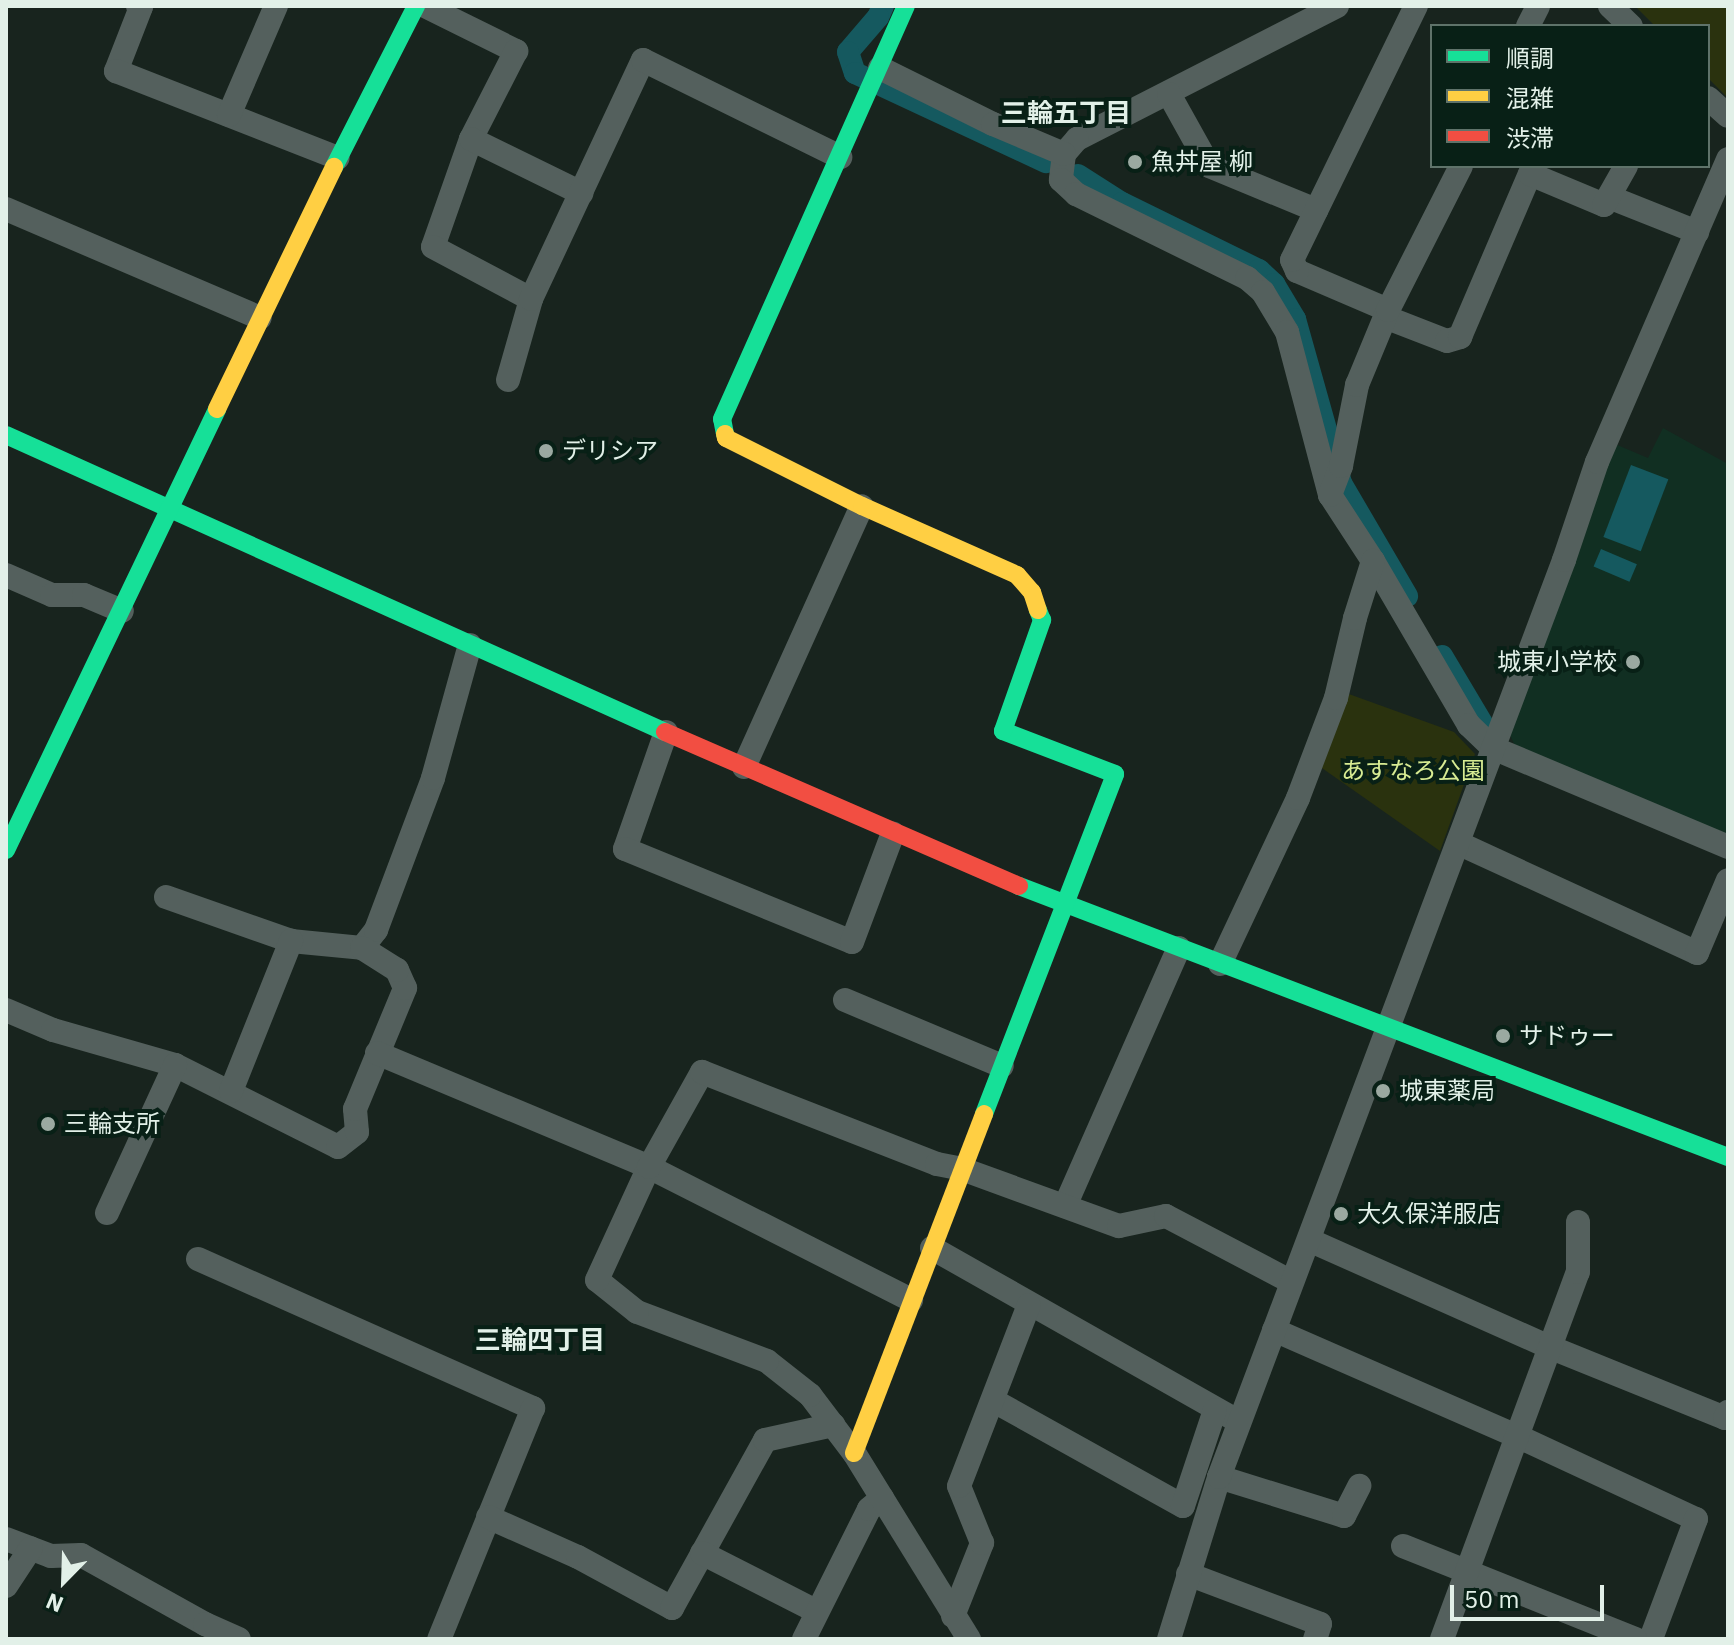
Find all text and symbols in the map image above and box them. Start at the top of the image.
legend [1430,24,1710,168]
text: 順調 [1506,42,1554,74]
text: 混雑 [1506,82,1554,114]
district label: 三輪五丁目 [1001,97,1131,129]
text: 渋滞 [1506,122,1554,154]
place label: 魚丼屋 柳 [1151,148,1253,176]
marker: 魚丼屋 柳 [1126,153,1144,171]
place label: デリシア [562,437,658,465]
marker: デリシア [537,442,555,460]
place label: 城東小学校 [1497,648,1617,676]
marker: 城東小学校 [1624,653,1642,671]
park label: あすなろ公園 [1341,757,1485,785]
place label: サドゥー [1519,1022,1615,1050]
marker: サドゥー [1494,1027,1512,1045]
place label: 城東薬局 [1399,1077,1495,1105]
marker: 城東薬局 [1374,1082,1392,1100]
place label: 三輪支所 [64,1110,160,1138]
marker: 三輪支所 [39,1115,57,1133]
place label: 大久保洋服店 [1357,1200,1501,1228]
marker: 大久保洋服店 [1332,1205,1350,1223]
district label: 三輪四丁目 [475,1324,605,1356]
north arrow [24,1541,104,1621]
scale bar [1454,1569,1608,1619]
text: 50 m [1464,1583,1519,1615]
text: N [41,1587,67,1620]

